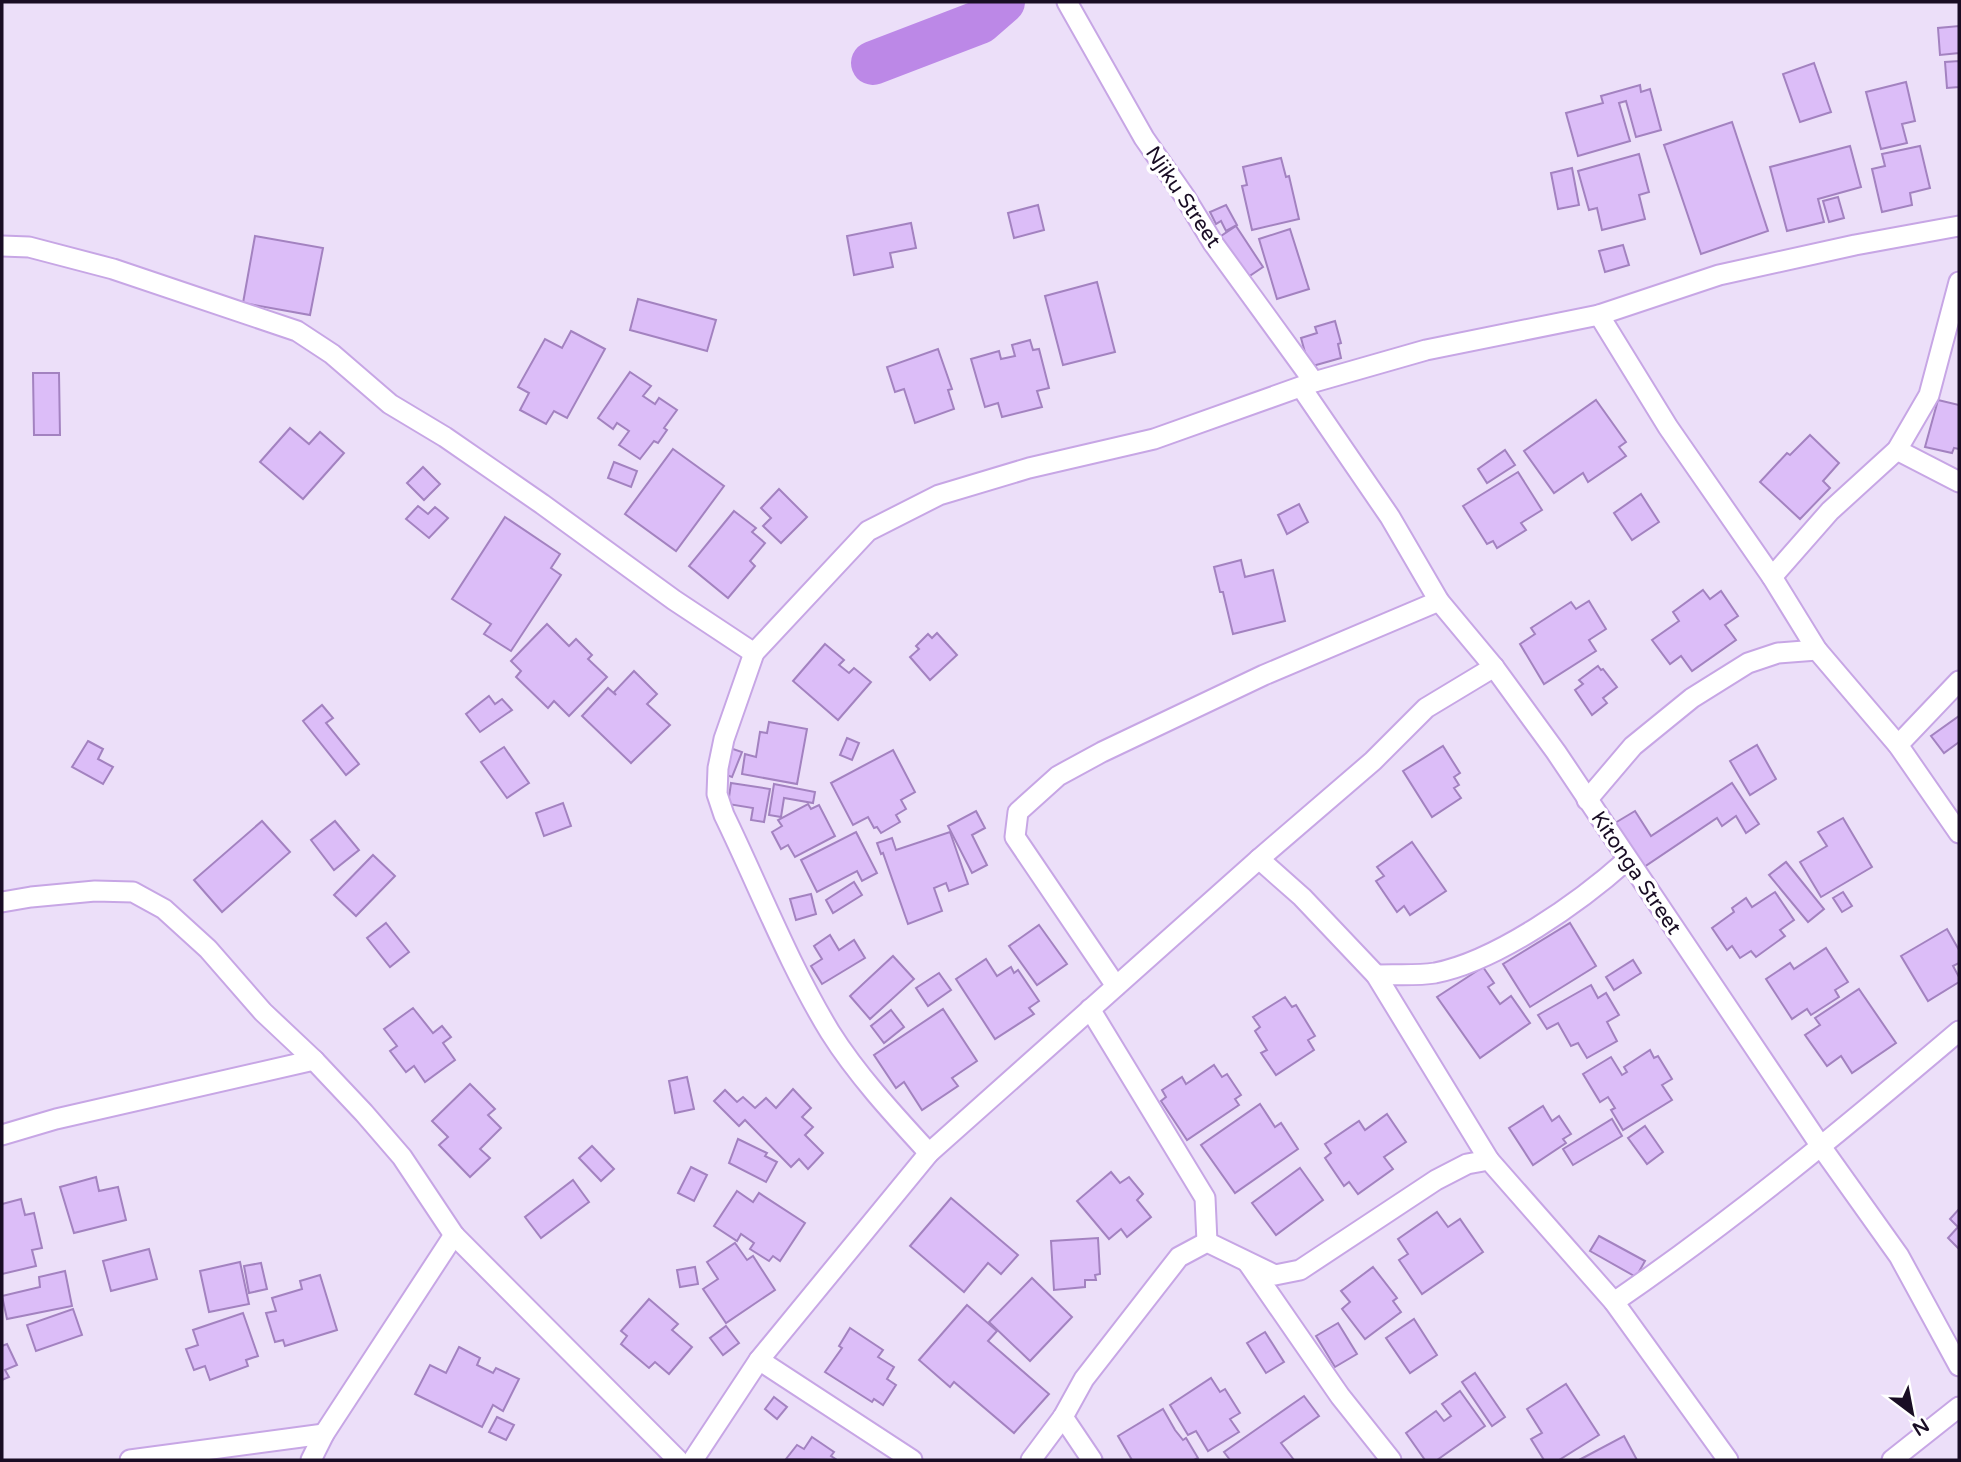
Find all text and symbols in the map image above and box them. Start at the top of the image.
street label: Njiku Street [1140,142,1226,252]
street label: Kitonga Street [1586,807,1686,939]
north arrow [1877,1378,1947,1448]
text: N [1908,1413,1933,1440]

